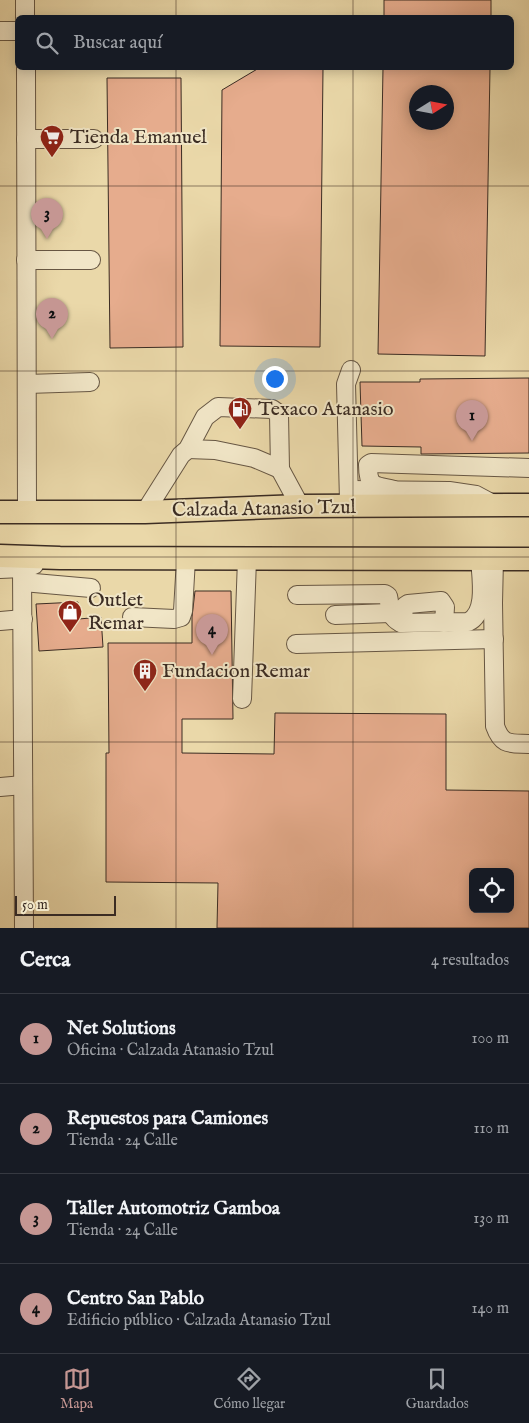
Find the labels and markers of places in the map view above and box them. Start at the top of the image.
supermarket icon: Tienda Emanuel [39,124,65,158]
place label: Tienda Emanuel [70,125,207,150]
pin: 3 [31,198,63,239]
pin: 2 [36,298,68,339]
fuel station icon: Texaco Atanasio [227,396,253,430]
place label: Texaco Atanasio [258,397,394,422]
pin: 1 [456,400,488,441]
place label: Outlet Remar [88,588,144,636]
shop icon: Outlet Remar [57,599,83,633]
pin: 4 [196,614,228,655]
building icon: Fundacion Remar [132,658,158,692]
place label: Fundacion Remar [162,659,311,684]

